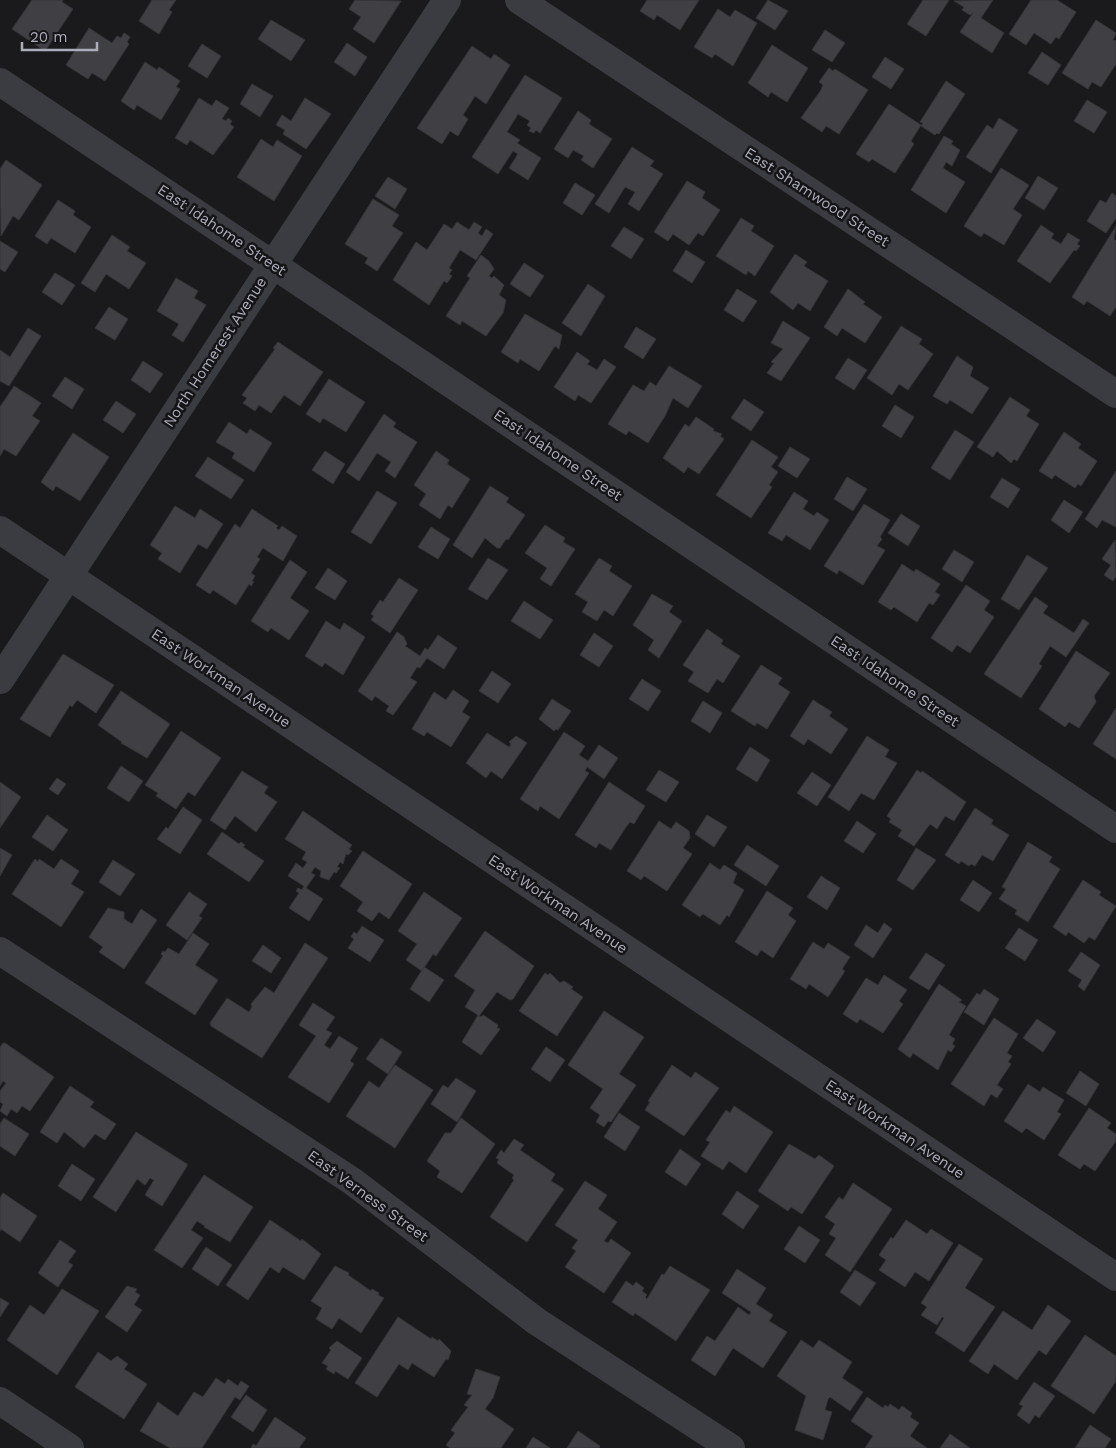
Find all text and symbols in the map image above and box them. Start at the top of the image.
scale bar [22,20,98,52]
text: 20 m [30,28,68,46]
street label: East Shamwood Street [741,143,893,251]
street label: East Idahome Street [154,180,290,280]
street label: North Homerest Avenue [160,274,270,430]
street label: East Idahome Street [490,405,626,505]
street label: East Workman Avenue [148,625,294,731]
street label: East Idahome Street [827,631,963,731]
street label: East Workman Avenue [485,851,631,957]
street label: East Workman Avenue [822,1076,968,1182]
street label: East Verness Street [304,1146,432,1246]

